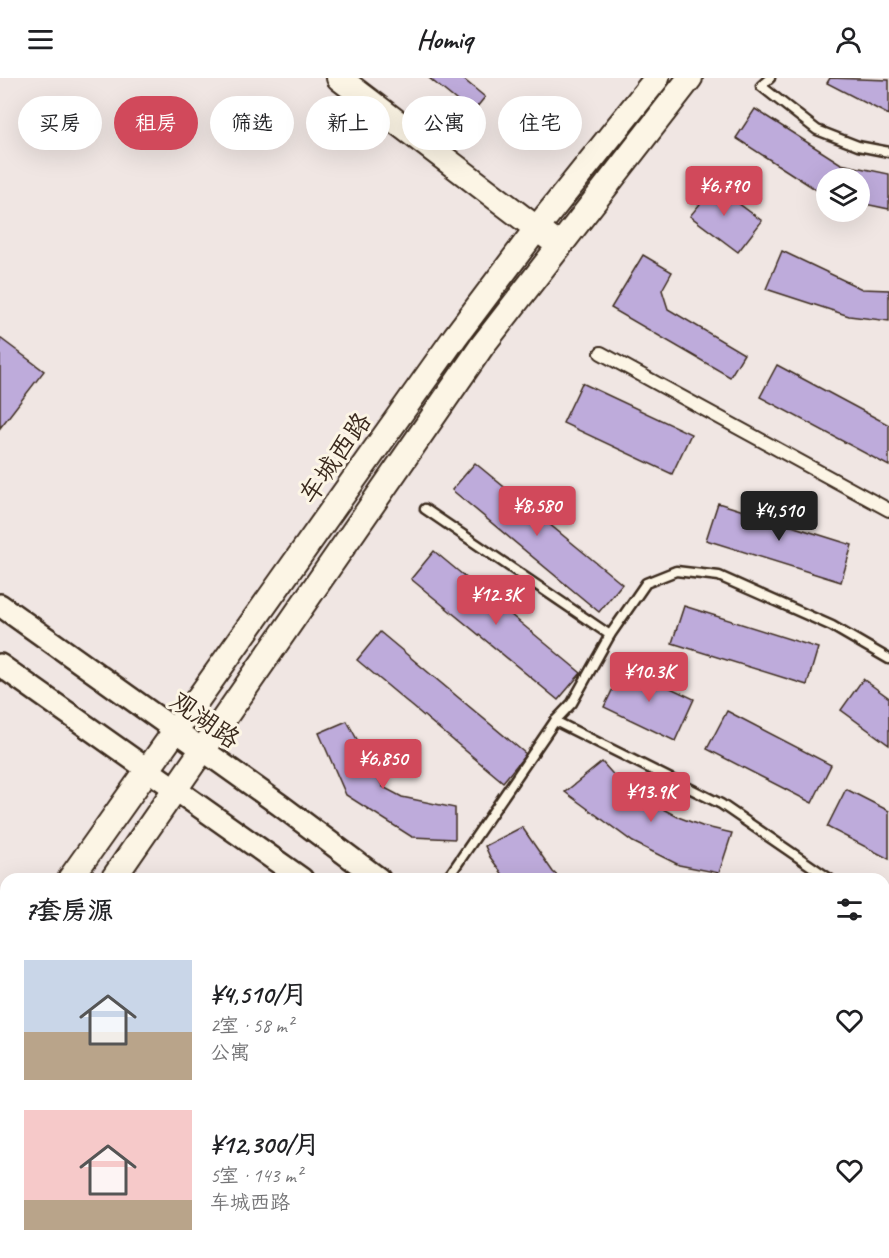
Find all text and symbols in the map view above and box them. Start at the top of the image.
text: Homiq [416,22,473,56]
icon: menu [24,23,57,56]
icon: person [832,23,865,56]
chip: 买房 [18,96,102,150]
chip: 租房 [114,96,198,150]
chip: 筛选 [210,96,294,150]
chip: 新上 [306,96,390,150]
chip: 公寓 [402,96,486,150]
chip: 住宅 [498,96,582,150]
pin: ¥6,790 [675,166,773,217]
map controls [816,168,870,222]
button: layers [816,168,870,222]
text: ¥6,790 [699,173,749,198]
street label: 车城西路 [292,406,378,510]
pin: ¥8,580 [488,486,586,537]
pin: ¥4,510 [730,491,828,542]
text: ¥8,580 [513,493,561,518]
text: ¥4,510 [755,498,803,523]
pin: ¥12.3K [447,575,545,626]
text: ¥12.3K [471,582,521,607]
pin: ¥10.3K [600,652,698,703]
text: ¥10.3K [624,659,674,684]
street label: 观湖路 [164,684,246,756]
pin: ¥6,850 [334,739,432,790]
text: ¥6,850 [358,746,408,771]
pin: ¥13.9K [602,772,700,823]
text: ¥13.9K [626,779,676,804]
icon: filters [833,893,866,926]
text: 7套房源 [24,894,114,927]
text: ¥4,510/月 [210,978,308,1011]
icon: home [72,984,144,1056]
icon: heart [833,1004,866,1037]
text: 2室 · 58 m² [210,1013,293,1038]
text: 公寓 [210,1040,250,1065]
text: ¥12,300/月 [210,1128,320,1161]
icon: home [72,1134,144,1206]
icon: heart [833,1154,866,1187]
text: 5室 · 143 m² [210,1163,302,1188]
text: 车城西路 [210,1190,290,1215]

